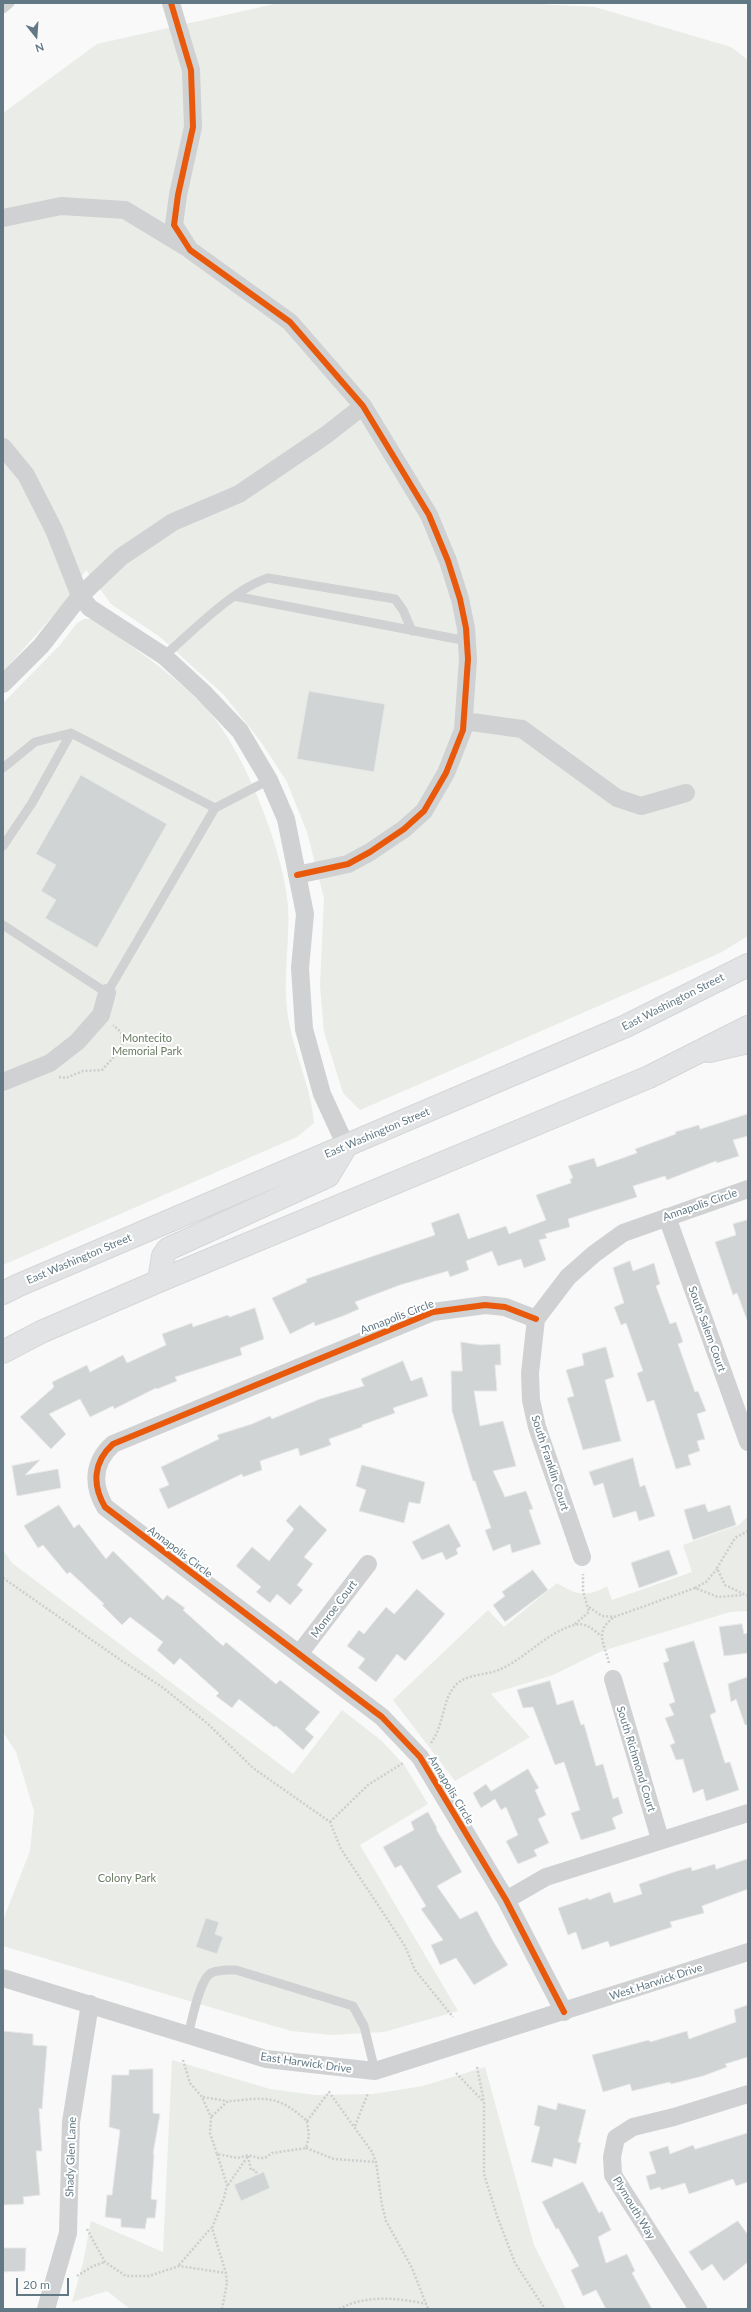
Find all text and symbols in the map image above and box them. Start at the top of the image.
north arrow [16,16,56,56]
text: N [34,40,46,55]
street label: East Washington Street [620,970,726,1034]
park label: Montecito Memorial Park [112,1031,182,1057]
street label: East Washington Street [322,1105,432,1161]
street label: Annapolis Circle [661,1186,739,1224]
street label: East Washington Street [24,1231,134,1287]
street label: South Salem Court [685,1284,729,1374]
street label: Annapolis Circle [358,1297,436,1337]
street label: South Franklin Court [528,1414,572,1512]
street label: Annapolis Circle [145,1523,215,1581]
street label: Monroe Court [308,1578,360,1640]
street label: South Richmond Court [614,1704,658,1814]
street label: Annapolis Circle [425,1753,477,1827]
park label: Colony Park [98,1871,156,1885]
street label: West Harwick Drive [608,1961,704,2003]
street label: East Harwick Drive [259,2050,353,2076]
street label: Shady Glen Lane [63,2117,79,2197]
street label: Plymouth Way [610,2174,658,2242]
scale bar [18,2270,71,2296]
text: 20 m [23,2277,50,2292]

